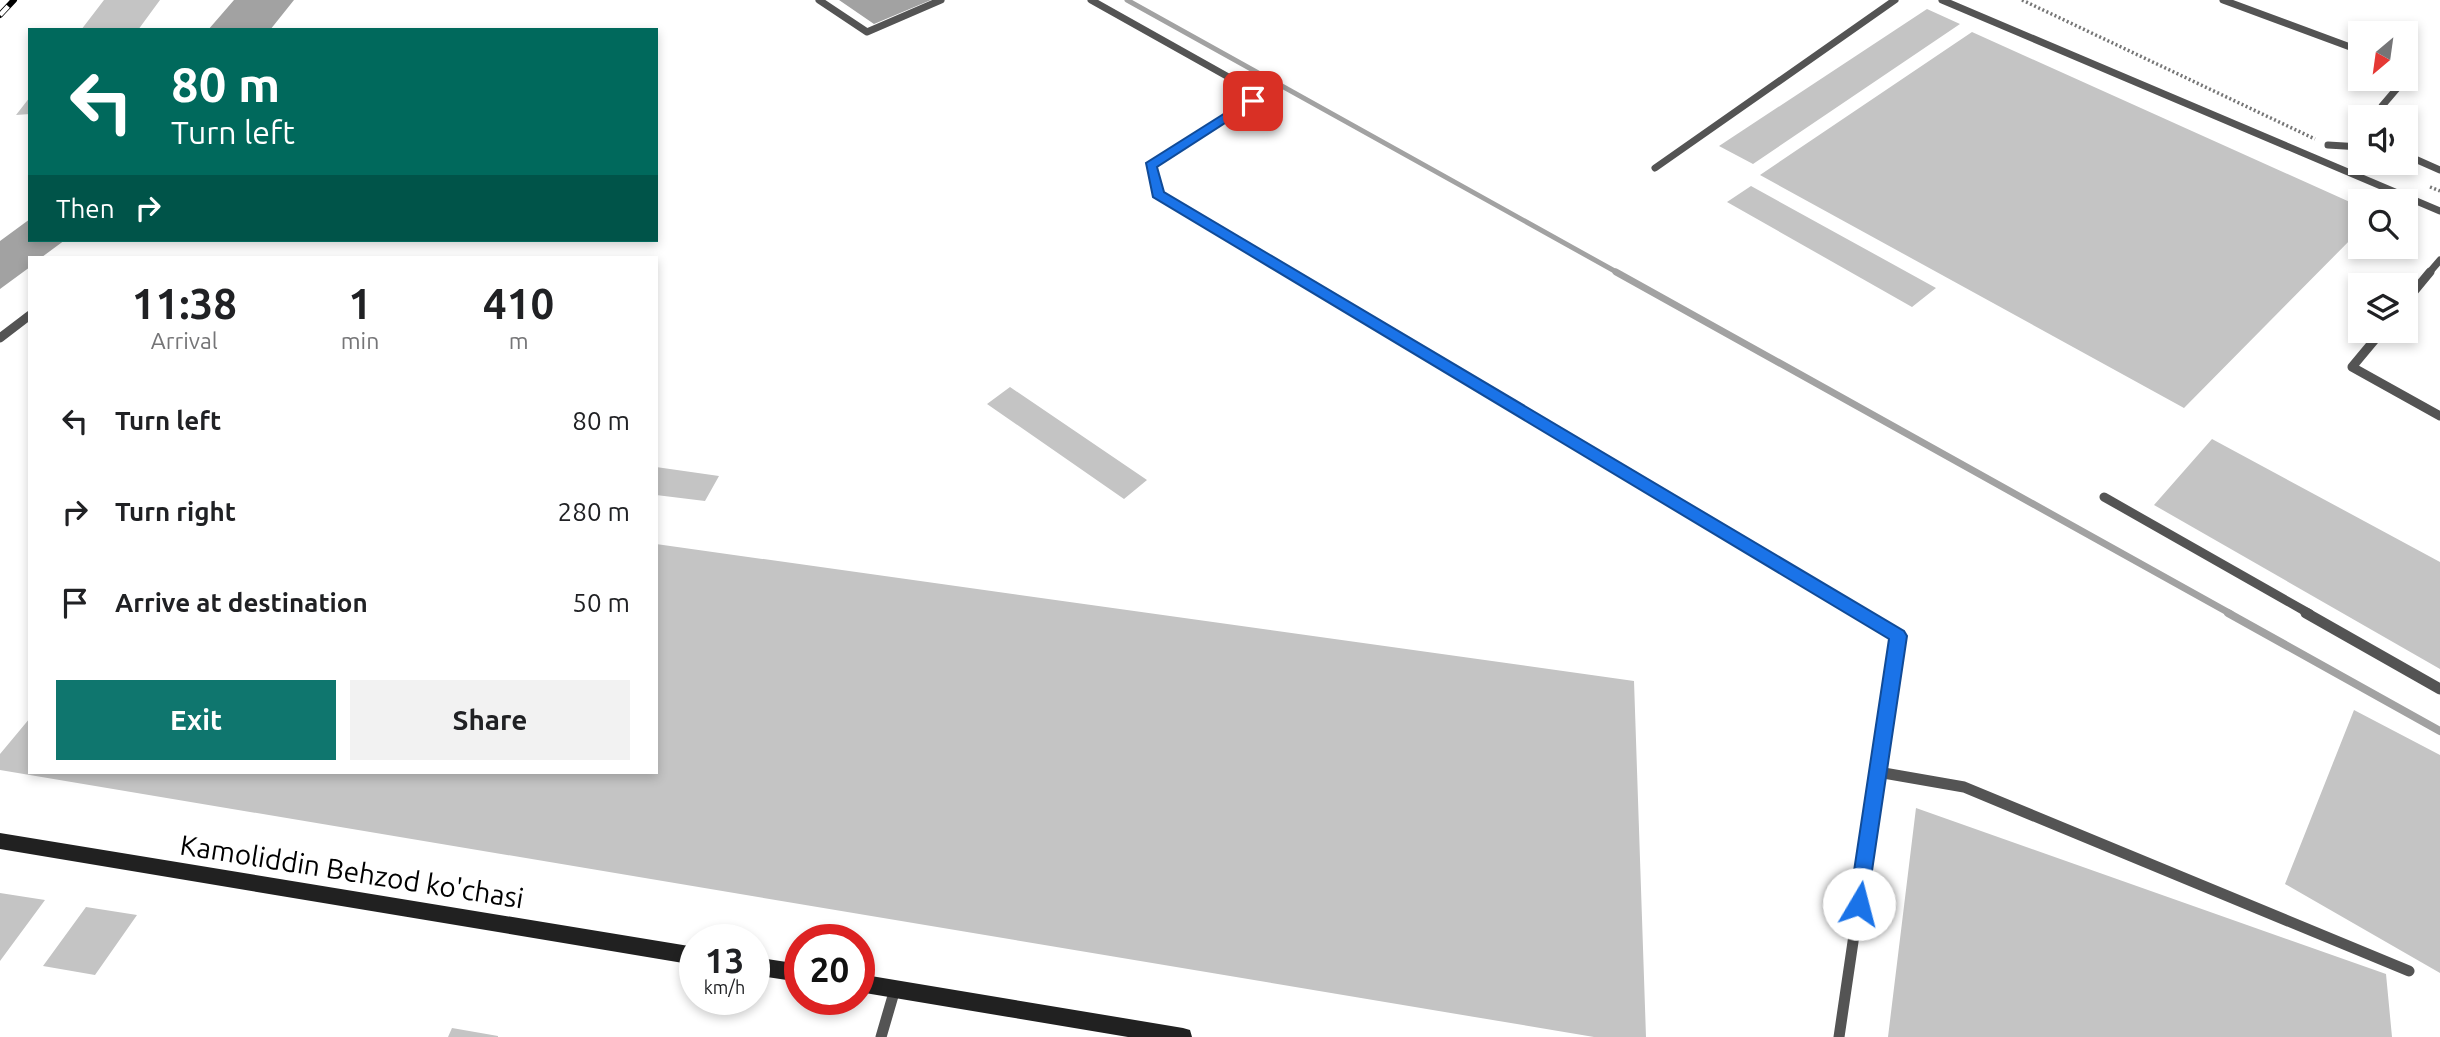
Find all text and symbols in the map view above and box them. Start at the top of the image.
north arrow [2348,21,2418,91]
map controls [2348,21,2418,343]
icon: left [56,56,147,147]
text: 80 m [171,56,280,111]
pin [1223,71,1283,131]
icon: arrive [1234,82,1272,120]
button: sound [2348,105,2418,175]
text: Turn left [171,114,295,150]
icon: right [129,189,167,227]
button: search [2348,189,2418,259]
text: Then [56,194,115,223]
button: layers [2348,273,2418,343]
text: 11:38 [132,280,237,327]
text: 1 [348,280,372,327]
text: 410 [483,280,554,327]
text: Arrival [151,328,218,353]
text: min [341,328,379,353]
text: m [509,328,529,353]
icon: left [56,402,94,440]
text: Turn left [115,406,221,435]
text: 80 m [572,406,630,435]
icon: right [56,493,94,531]
text: Turn right [115,497,236,526]
text: 280 m [558,497,630,526]
icon: arrive [56,584,94,622]
text: Arrive at destination [115,588,368,617]
text: 50 m [572,588,630,617]
button: Exit [56,680,336,760]
button: Share [350,680,630,760]
street label: Kamoliddin Behzod ko'chasi [178,829,526,913]
position arrow [1822,867,1896,941]
speed limit sign: 20 [784,924,875,1015]
text: 13 [705,940,744,980]
text: km/h [704,977,745,997]

